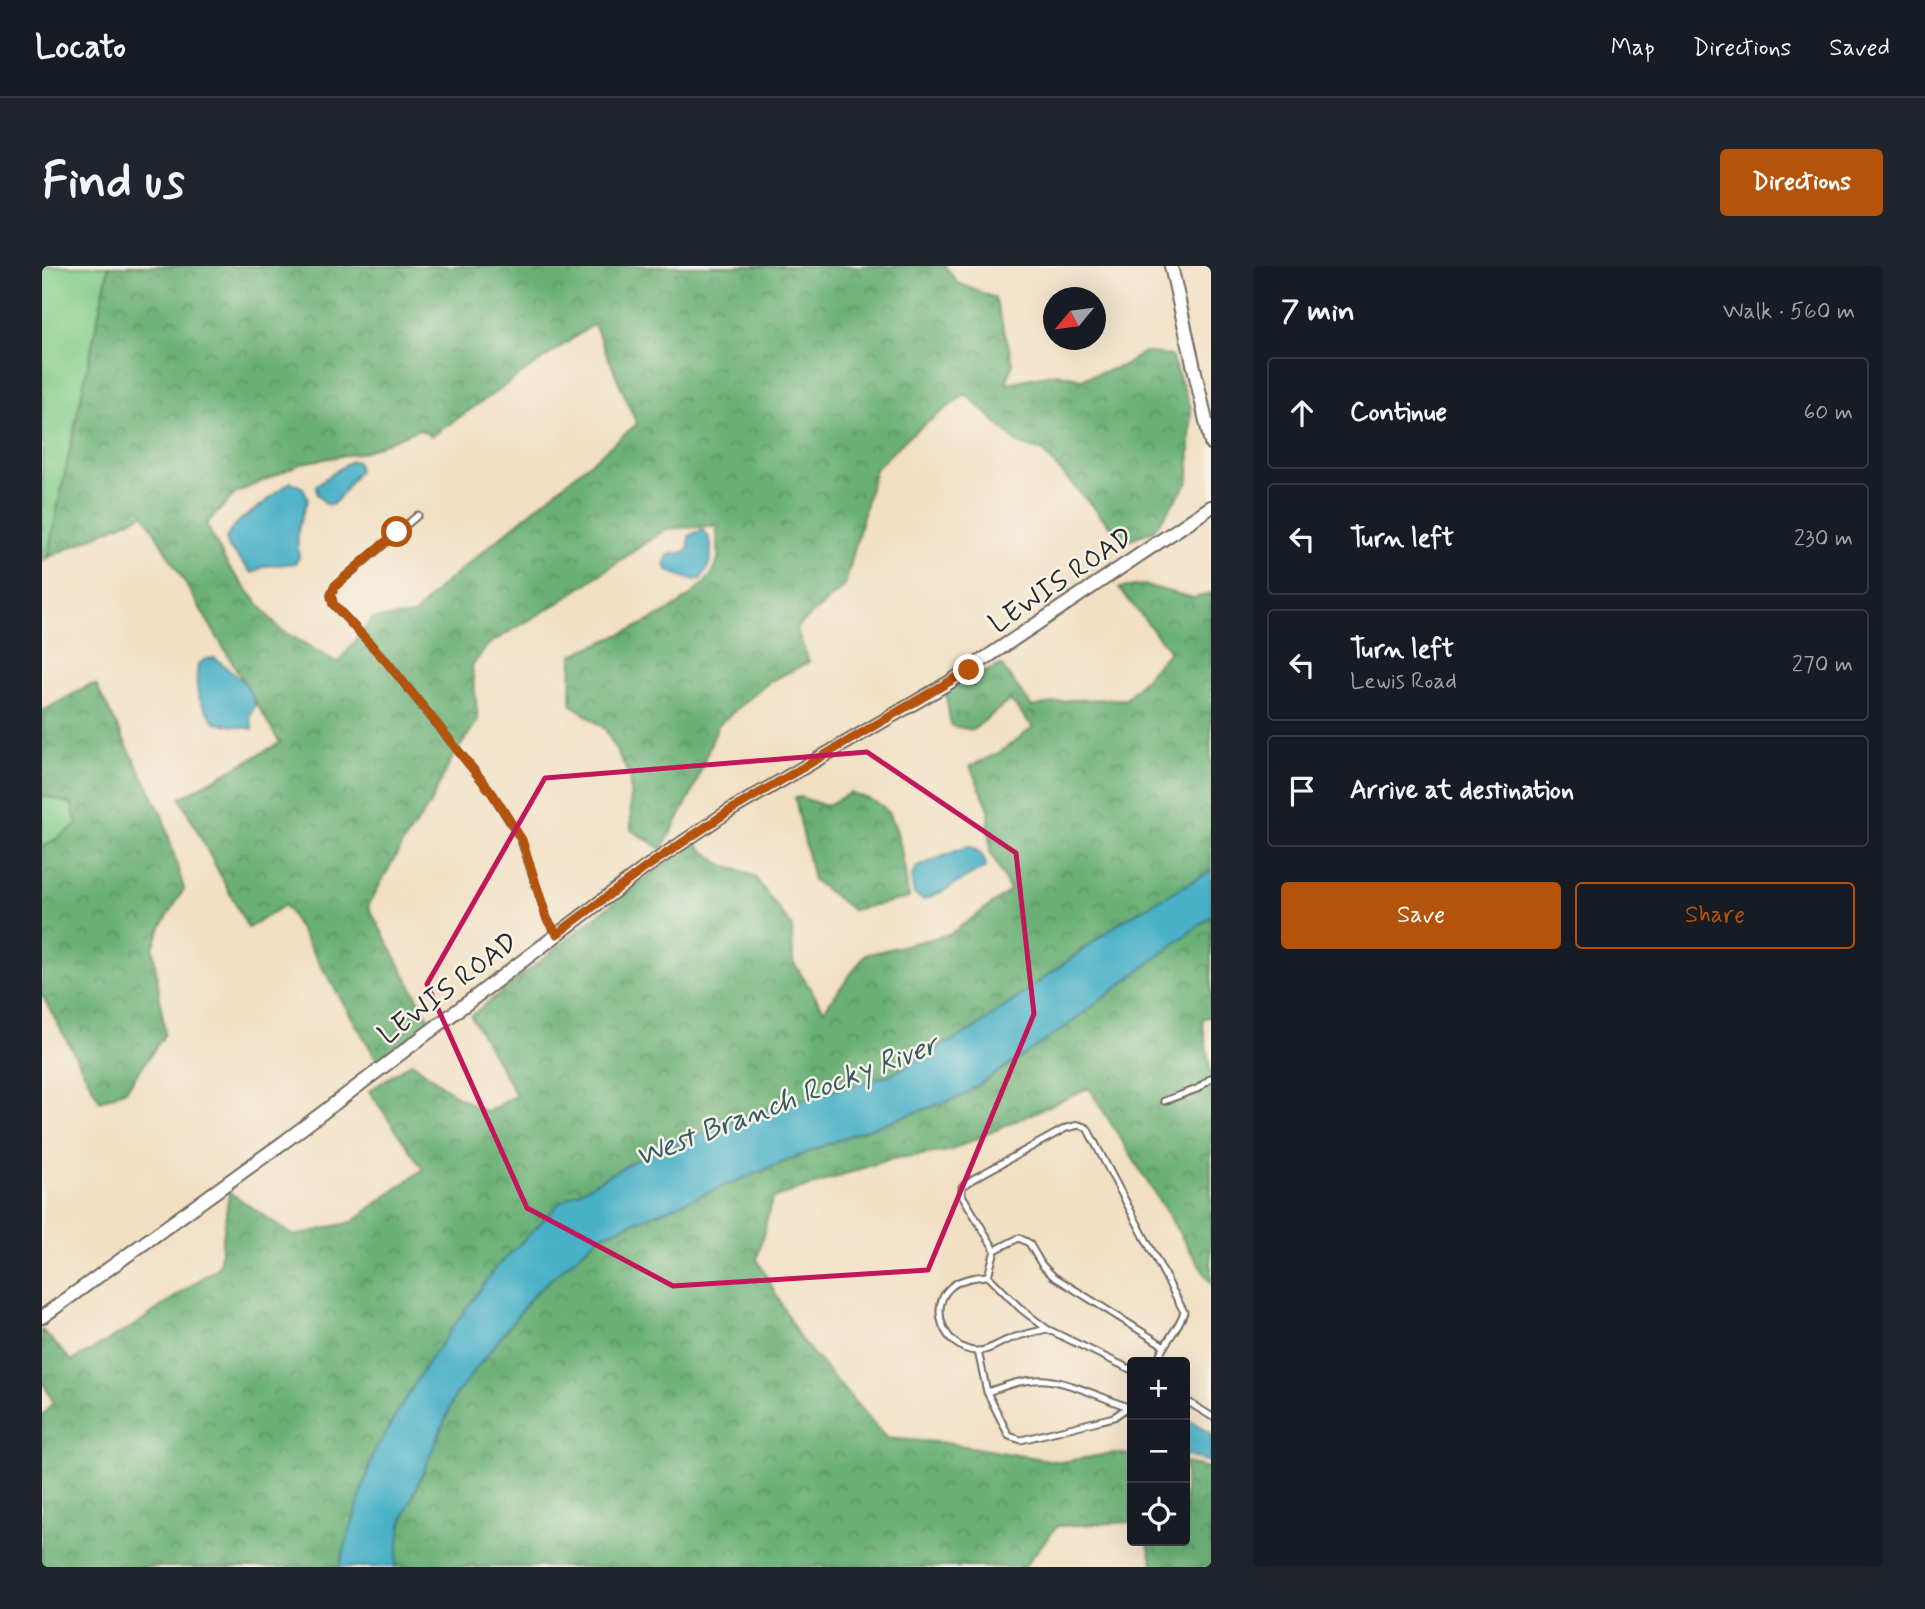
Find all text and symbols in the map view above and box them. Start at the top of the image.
text: Locato [35,26,126,70]
text: Map [1611,33,1655,64]
text: Directions [1693,33,1791,64]
text: Saved [1829,33,1890,64]
button: Directions [1720,149,1883,216]
text: Find us [42,150,185,215]
north arrow [1043,287,1106,350]
text: 7 min [1281,292,1355,331]
text: Walk · 560 m [1723,297,1855,327]
icon: ahead [1283,394,1321,432]
text: Continue [1350,396,1447,430]
text: 60 m [1804,398,1853,428]
route start [381,516,412,547]
street label: LEWIS ROAD [982,519,1141,643]
icon: left [1283,520,1321,558]
text: Turn left [1350,522,1454,556]
text: 230 m [1794,524,1853,554]
text: Turn left [1350,633,1454,667]
icon: left [1283,646,1321,684]
text: 270 m [1792,650,1853,680]
route end [953,654,984,685]
text: Lewis Road [1350,667,1457,697]
icon: arrive [1283,772,1321,810]
text: Arrive at destination [1350,774,1574,808]
button: Save [1281,882,1561,949]
button: Share [1575,882,1855,949]
street label: LEWIS ROAD [371,924,526,1054]
water label: West Branch Rocky River [630,1024,947,1177]
map controls [1127,1357,1190,1546]
button: + [1127,1357,1190,1420]
button: − [1127,1420,1190,1483]
button: locate [1127,1483,1190,1546]

